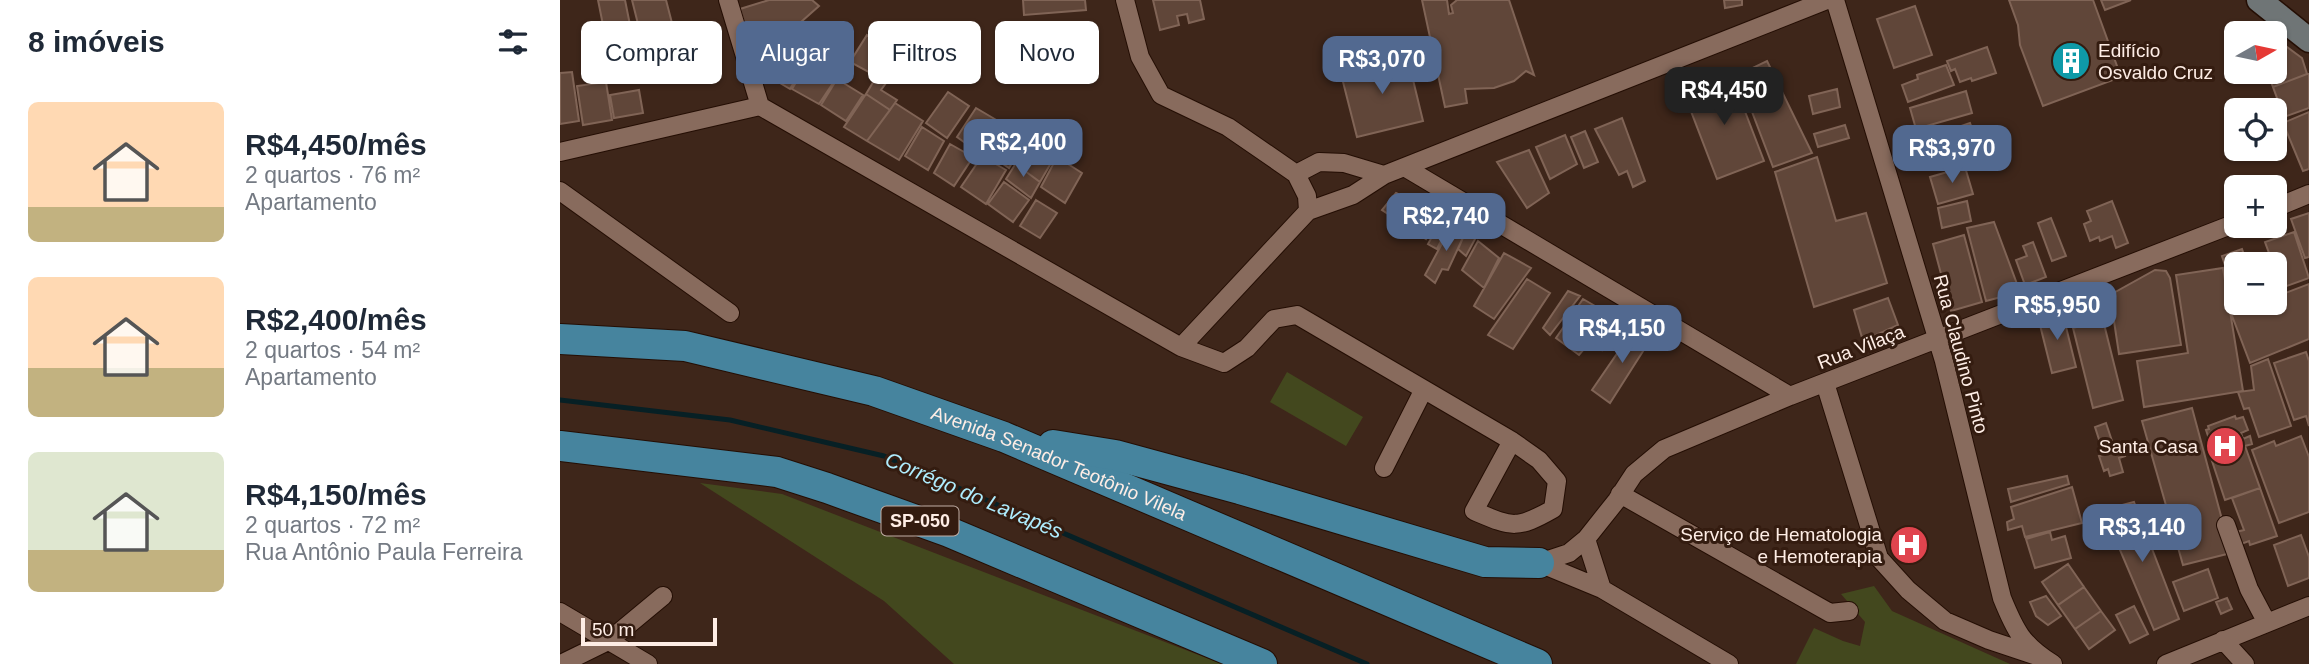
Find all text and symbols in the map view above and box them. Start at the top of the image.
chip: Comprar [581,21,722,84]
chip: Alugar [736,21,854,84]
chip: Filtros [868,21,981,84]
chip: Novo [995,21,1099,84]
north arrow [2224,21,2287,84]
map controls [2224,21,2287,315]
icon: filters [494,23,532,61]
text: 8 imóveis [28,25,165,58]
pin: R$3,070 [1317,36,1447,96]
building icon: Edifício Osvaldo Cruz [2050,40,2092,82]
place label: Edifício Osvaldo Cruz [2098,40,2213,83]
text: R$3,070 [1339,46,1425,72]
pin: R$4,450 [1659,68,1789,127]
text: R$4,450 [1681,77,1767,103]
button: locate [2224,98,2287,161]
pin: R$2,400 [958,120,1088,179]
pin: R$3,970 [1887,125,2017,185]
text: R$4,450/mês [245,128,427,161]
text: R$2,400 [980,129,1066,155]
icon: home [84,130,168,214]
text: R$3,970 [1909,135,1995,161]
text: 2 quartos · 76 m² [245,162,420,188]
button: + [2224,175,2287,238]
text: Apartamento [245,189,377,215]
pin: R$2,740 [1381,194,1511,253]
text: R$2,740 [1403,203,1489,229]
button: − [2224,252,2287,315]
street label: Rua Claudino Pinto [1930,272,1992,436]
pin: R$5,950 [1992,282,2122,342]
text: R$5,950 [2014,292,2100,318]
text: R$2,400/mês [245,303,427,336]
icon: home [84,305,168,389]
pin: R$4,150 [1557,306,1687,365]
text: R$4,150 [1579,315,1665,341]
street label: Rua Vilaça [1815,321,1908,373]
text: 2 quartos · 54 m² [245,337,420,363]
text: Apartamento [245,364,377,390]
street label: Avenida Senador Teotônio Vilela [929,402,1190,524]
hospital icon: Santa Casa [2204,425,2246,467]
place label: Santa Casa [2099,436,2198,457]
water label: Corrégo do Lavapés [882,447,1067,543]
text: R$4,150/mês [245,478,427,511]
icon: home [84,480,168,564]
pin: R$3,140 [2077,504,2207,564]
road number: SP-050 [882,506,958,536]
text: 2 quartos · 72 m² [245,512,420,538]
text: R$3,140 [2099,514,2185,540]
place label: Serviço de Hematologia e Hemoterapia [1680,524,1882,567]
hospital icon: Serviço de Hematologia e Hemoterapia [1888,524,1930,566]
text: Rua Antônio Paula Ferreira [245,539,522,565]
scale bar [581,615,718,647]
text: 50 m [592,619,634,640]

